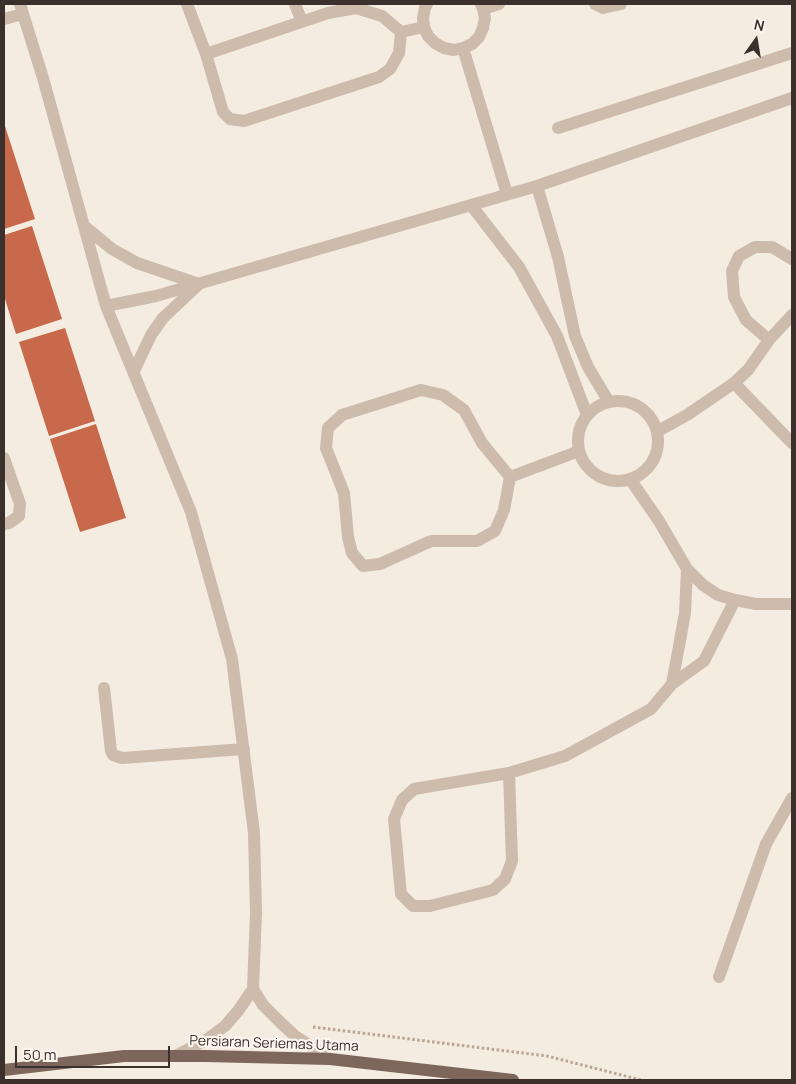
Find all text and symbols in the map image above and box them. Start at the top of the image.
north arrow [731,15,781,65]
text: N [752,15,767,35]
street label: Persiaran Seriemas Utama [189,1033,359,1055]
scale bar [18,1036,172,1068]
text: 50 m [23,1044,57,1065]

